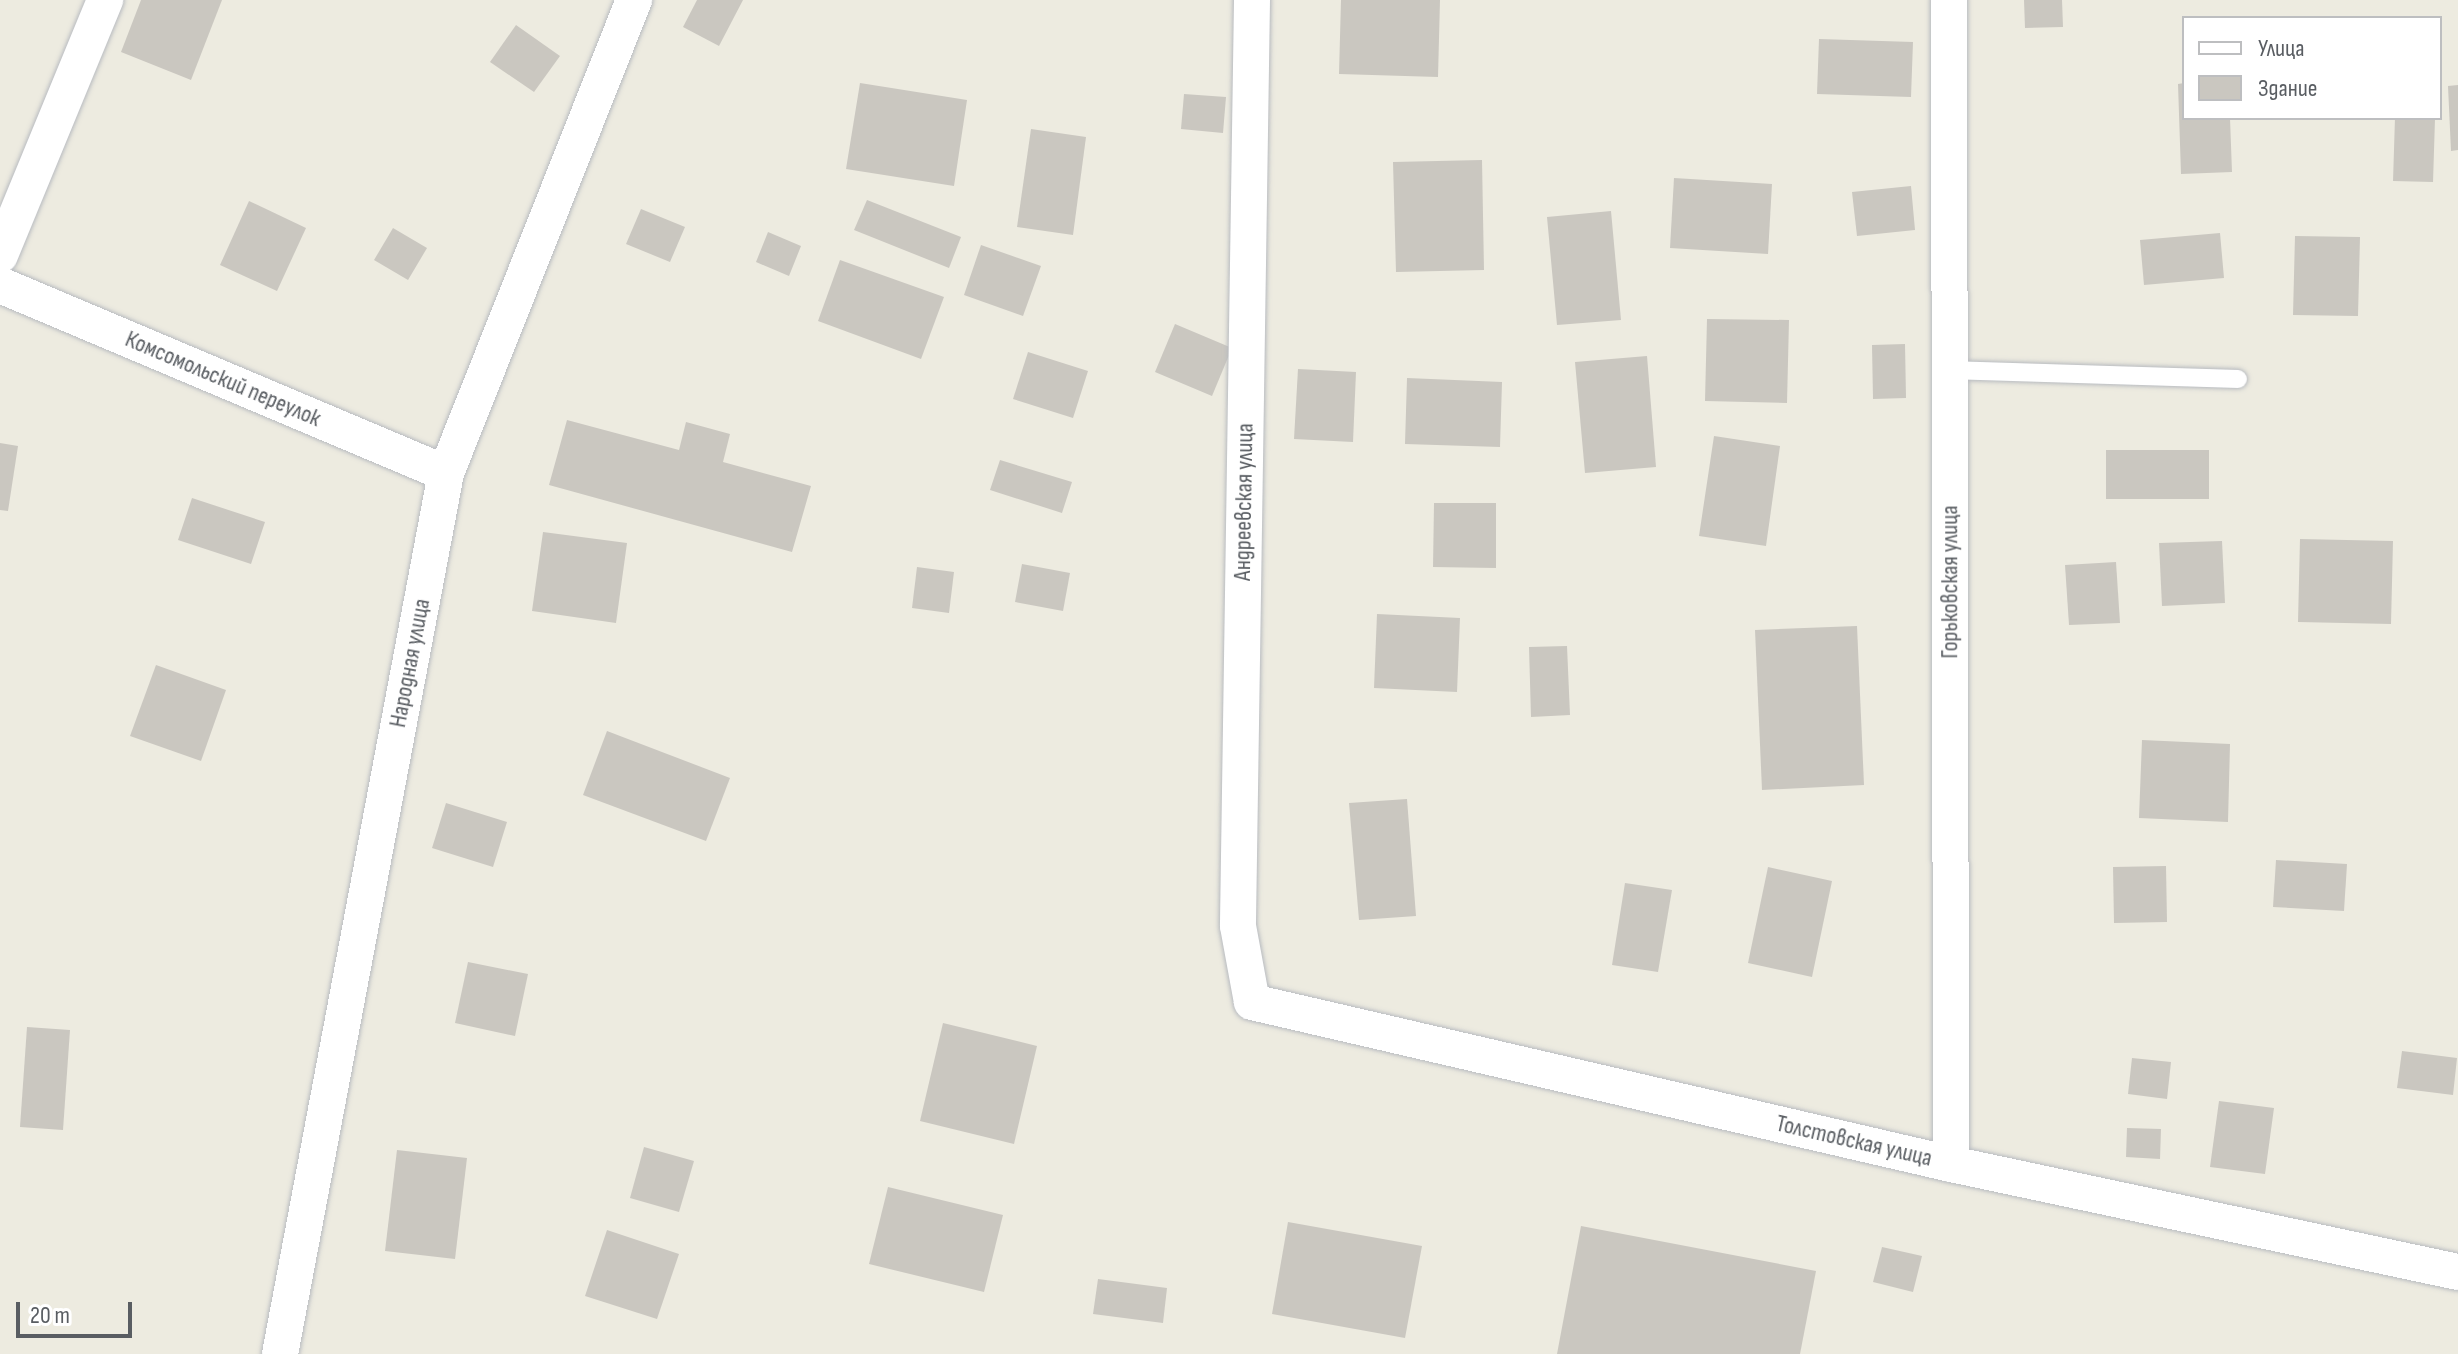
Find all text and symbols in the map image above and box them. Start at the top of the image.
legend [2182,16,2442,120]
text: Улица [2258,34,2304,63]
text: Здание [2258,74,2317,103]
street label: Комсомольский переулок [121,325,325,433]
street label: Андреевская улица [1228,423,1260,581]
street label: Горьковская улица [1936,505,1964,659]
street label: Народная улица [383,596,437,730]
street label: Толстовская улица [1773,1109,1935,1173]
scale bar [20,1286,136,1336]
text: 20 m [30,1301,70,1330]

